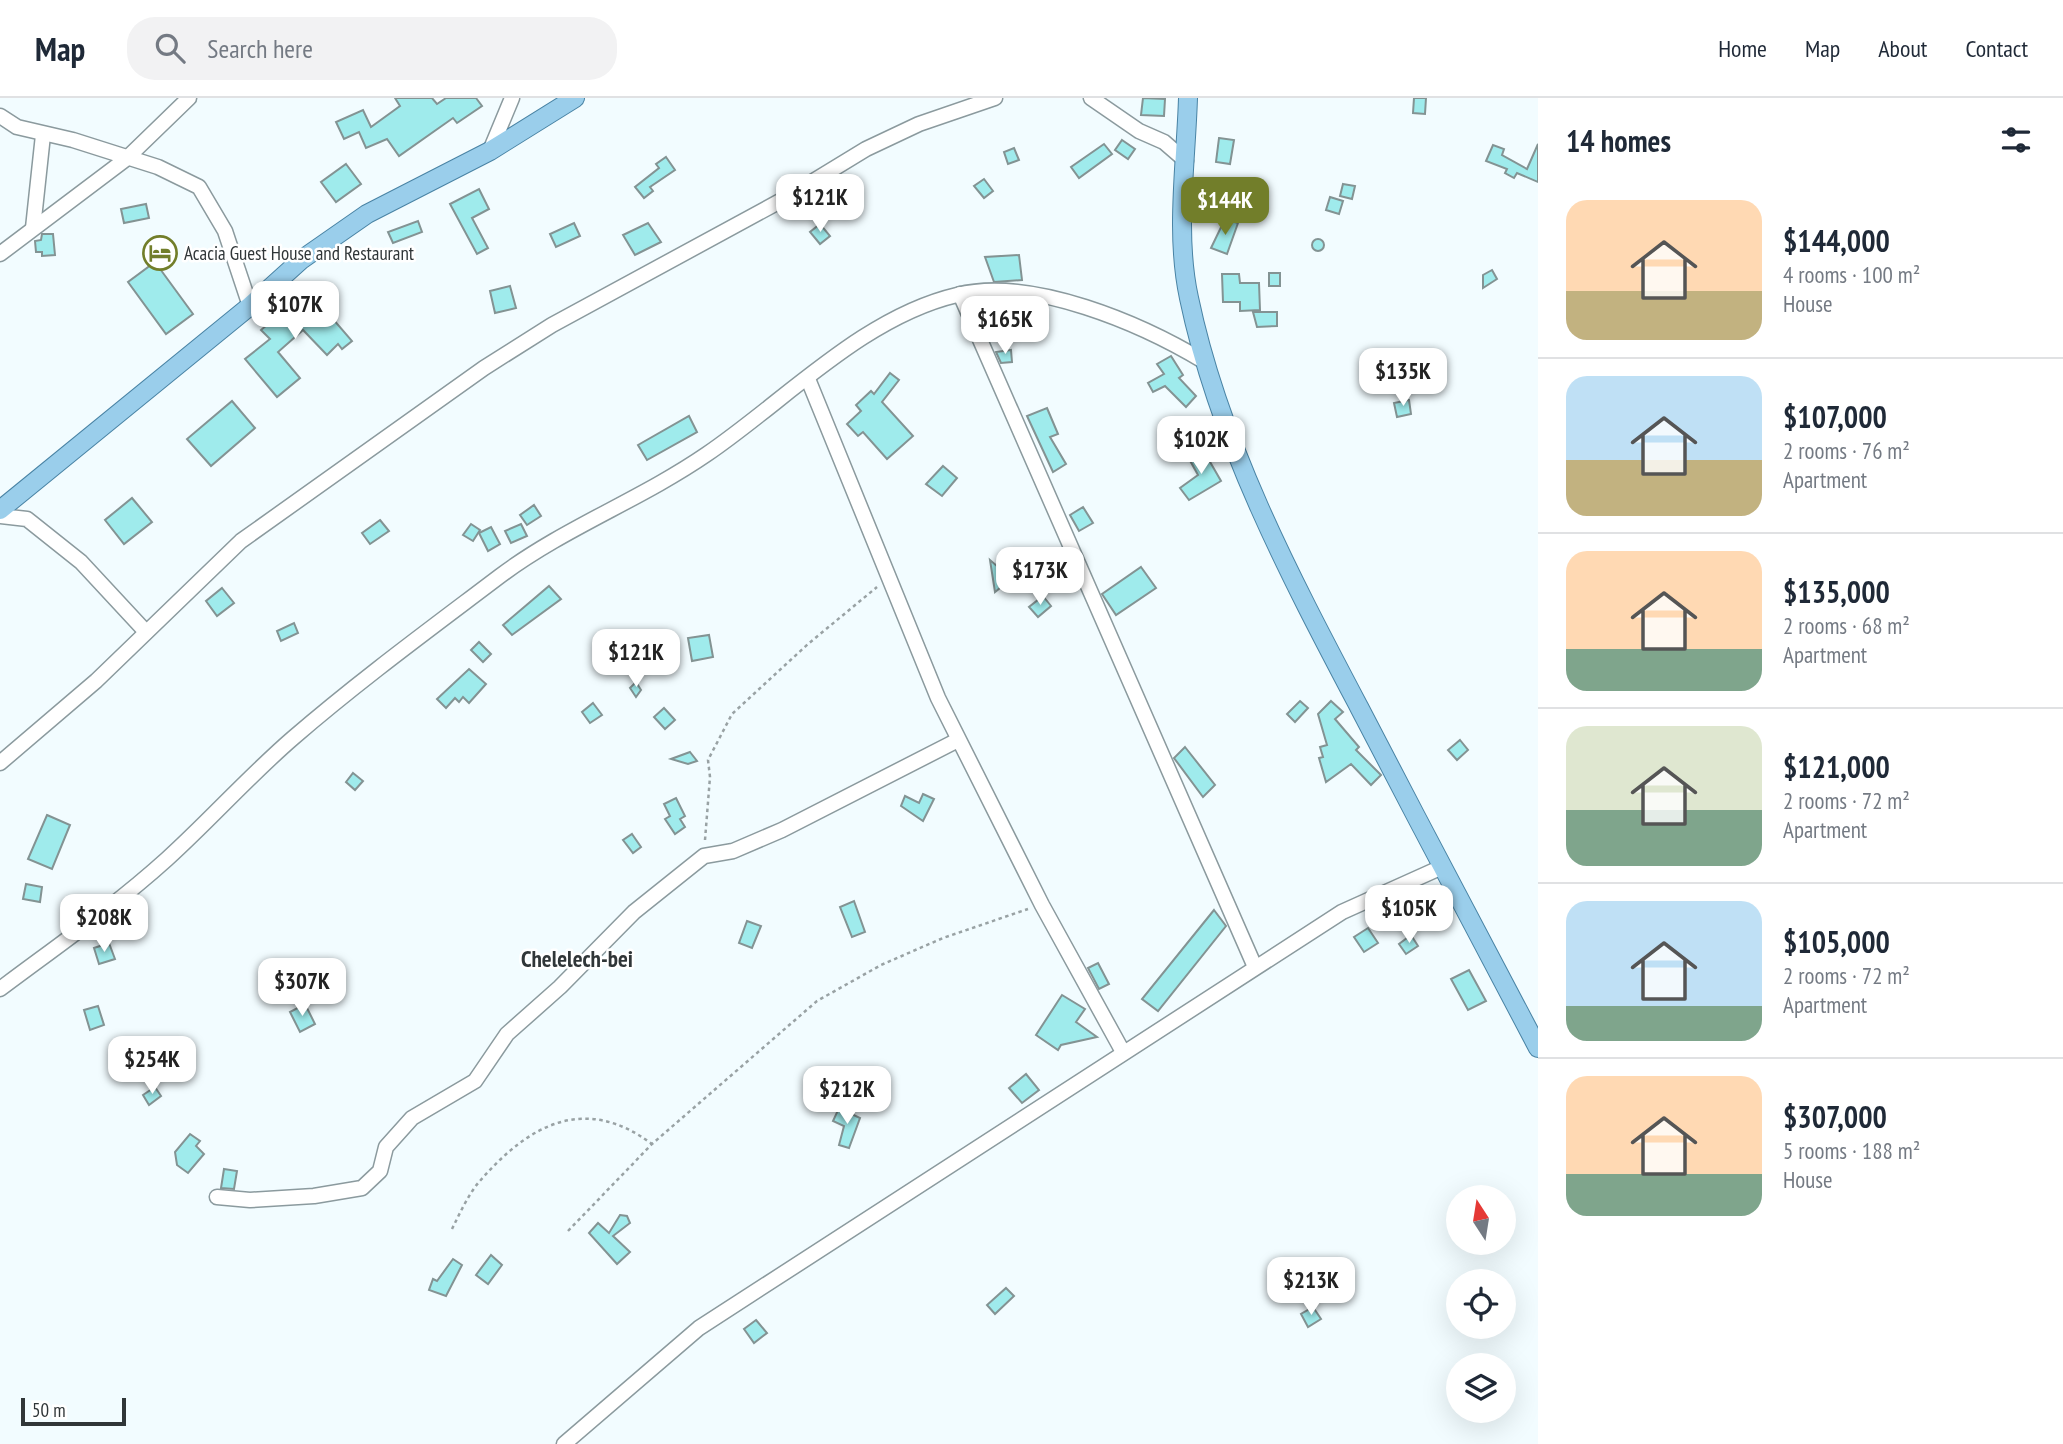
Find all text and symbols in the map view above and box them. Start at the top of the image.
search box [127,17,617,80]
text: Map [35,27,85,70]
icon: search [151,29,189,67]
text: Search here [207,32,313,65]
text: Home [1718,33,1767,64]
text: Map [1805,33,1840,64]
text: About [1878,33,1927,64]
text: Contact [1965,33,2028,64]
text: 14 homes [1566,121,1671,160]
icon: filters [1997,121,2035,159]
pin: $121K [771,174,869,234]
pin: $144K [1176,178,1274,237]
text: $121K [792,182,848,211]
text: $144K [1197,185,1253,214]
text: $144,000 [1783,221,1890,260]
icon: home [1622,228,1706,312]
hotel icon: Acacia Guest House and Restaurant [141,234,179,272]
place label: Acacia Guest House and Restaurant [184,241,415,265]
text: 4 rooms · 100 m² [1783,260,1920,289]
pin: $107K [246,282,344,341]
text: $107K [267,289,323,318]
text: House [1783,289,1833,318]
pin: $165K [956,296,1054,356]
text: $165K [977,304,1033,333]
pin: $135K [1354,348,1452,408]
text: $135K [1375,356,1431,385]
text: $107,000 [1783,397,1887,436]
icon: home [1622,404,1706,488]
pin: $102K [1152,416,1250,476]
text: $102K [1173,424,1229,453]
text: 2 rooms · 76 m² [1783,436,1910,465]
text: Apartment [1783,465,1867,494]
pin: $173K [991,547,1089,607]
text: $173K [1012,555,1068,584]
text: $135,000 [1783,572,1890,611]
icon: home [1622,579,1706,663]
text: 2 rooms · 68 m² [1783,611,1910,640]
pin: $121K [587,630,685,689]
text: $121K [608,637,664,666]
text: Apartment [1783,640,1867,669]
text: $121,000 [1783,747,1890,786]
icon: home [1622,754,1706,838]
text: 2 rooms · 72 m² [1783,786,1910,815]
text: Apartment [1783,815,1867,844]
pin: $105K [1360,886,1458,945]
text: $105K [1381,893,1437,922]
pin: $208K [55,894,153,954]
text: $208K [76,902,132,931]
text: $105,000 [1783,922,1890,961]
icon: home [1622,929,1706,1013]
district label: Chelelech-bei [521,944,633,973]
pin: $307K [253,958,351,1018]
text: 2 rooms · 72 m² [1783,961,1910,990]
text: $307K [274,966,330,995]
text: Apartment [1783,990,1867,1019]
pin: $254K [103,1037,201,1096]
text: $254K [124,1044,180,1073]
pin: $212K [798,1066,896,1126]
text: $212K [819,1074,875,1103]
text: $307,000 [1783,1097,1887,1136]
icon: home [1622,1104,1706,1188]
text: 5 rooms · 188 m² [1783,1136,1920,1165]
text: House [1783,1165,1833,1194]
north arrow [1446,1185,1516,1255]
map controls [1446,1185,1516,1423]
pin: $213K [1262,1258,1360,1317]
text: $213K [1283,1265,1339,1294]
button: locate [1446,1269,1516,1339]
button: layers [1446,1353,1516,1423]
scale bar [21,1395,126,1427]
text: 50 m [32,1398,66,1422]

